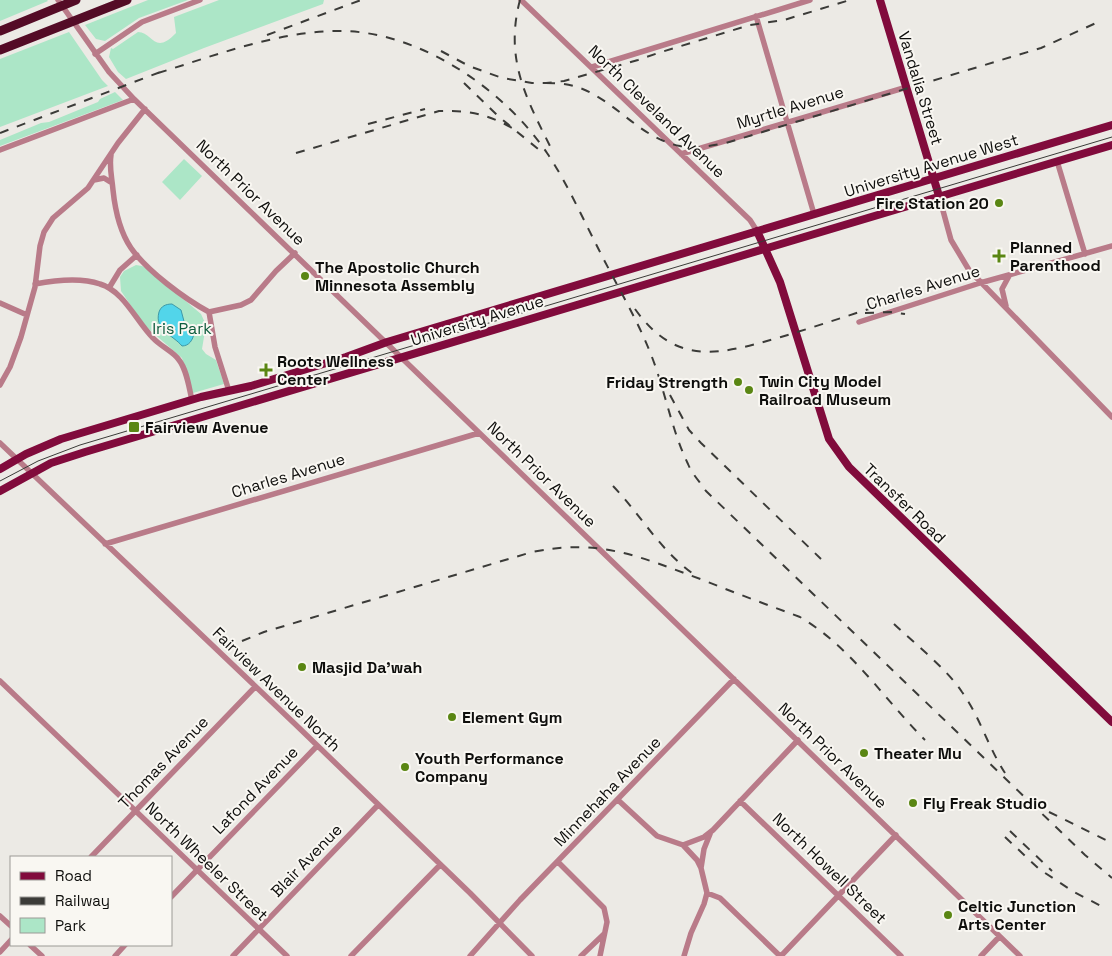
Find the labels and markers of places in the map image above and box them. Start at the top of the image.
place label: Fire Station 20 [876,193,989,214]
marker: Fire Station 20 [993,197,1005,209]
place label: Planned Parenthood [1010,237,1101,276]
marker: Planned Parenthood [992,249,1006,263]
place label: The Apostolic Church Minnesota Assembly [315,257,480,296]
marker: The Apostolic Church Minnesota Assembly [299,270,311,282]
place label: Roots Wellness Center [277,351,394,390]
marker: Roots Wellness Center [259,363,273,377]
place label: Twin City Model Railroad Museum [759,371,891,410]
place label: Friday Strength [606,372,728,393]
marker: Friday Strength [732,376,744,388]
marker: Twin City Model Railroad Museum [743,384,755,396]
place label: Fairview Avenue [145,417,268,438]
marker: Fairview Avenue [127,420,141,434]
place label: Masjid Da'wah [312,657,422,678]
marker: Masjid Da'wah [296,661,308,673]
place label: Element Gym [462,707,562,728]
marker: Element Gym [446,711,458,723]
place label: Theater Mu [874,743,962,764]
marker: Theater Mu [858,747,870,759]
place label: Youth Performance Company [415,748,564,787]
marker: Youth Performance Company [399,761,411,773]
place label: Fly Freak Studio [923,793,1047,814]
marker: Fly Freak Studio [907,797,919,809]
place label: Celtic Junction Arts Center [958,896,1076,935]
marker: Celtic Junction Arts Center [942,909,954,921]

